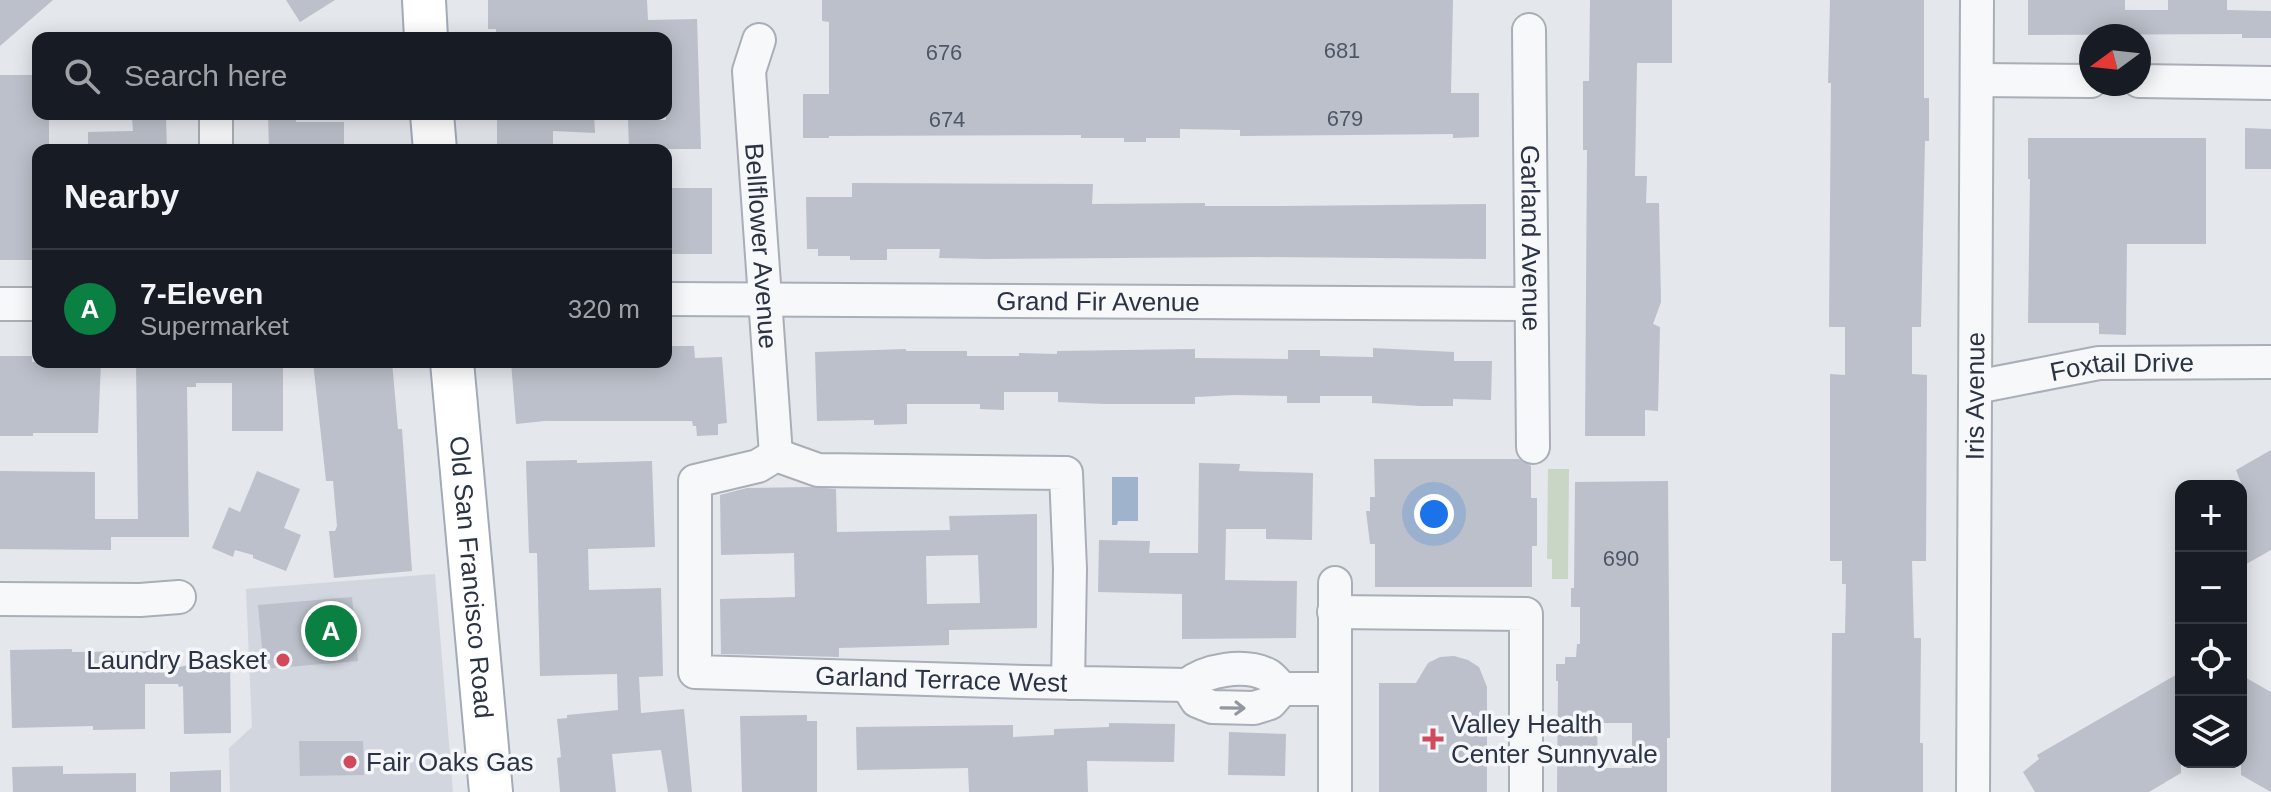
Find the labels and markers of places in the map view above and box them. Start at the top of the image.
pin: A [305,601,357,661]
place label: Laundry Basket [86,645,268,675]
marker: Laundry Basket [274,651,292,669]
place label: Valley Health Center Sunnyvale [1451,709,1658,769]
marker: Valley Health Center Sunnyvale [1422,728,1444,750]
place label: Fair Oaks Gas [366,747,534,777]
marker: Fair Oaks Gas [341,753,359,771]

